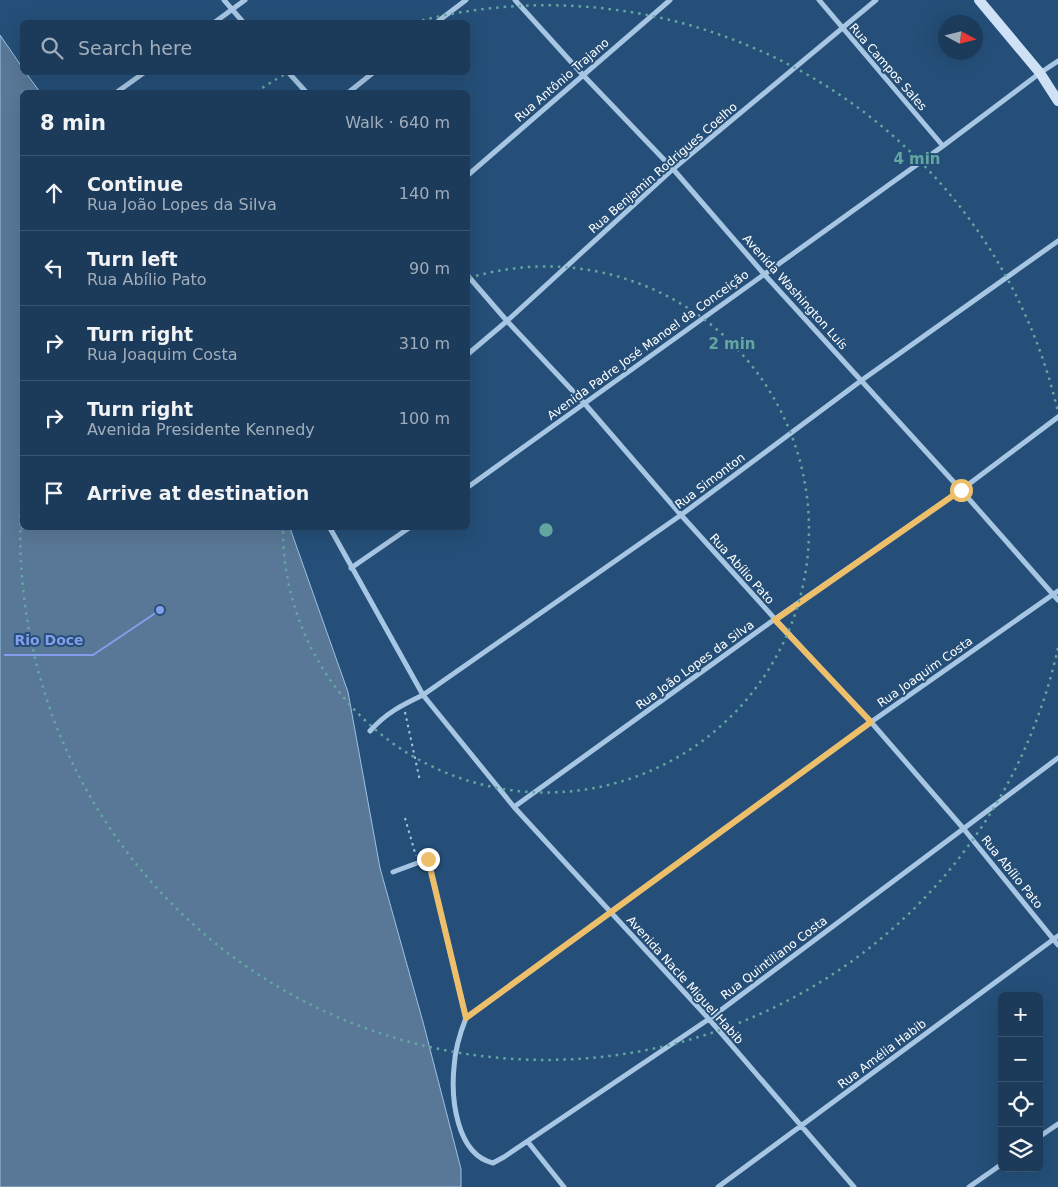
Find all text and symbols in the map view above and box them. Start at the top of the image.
north arrow [938,15,983,60]
search box [20,20,470,75]
street label: Rua Campos Sales [846,21,930,113]
icon: search [38,34,66,62]
street label: Rua Antônio Trajano [512,35,612,125]
text: Search here [78,37,192,59]
street label: Rua Benjamin Rodrigues Coelho [586,100,740,236]
text: 8 min [40,111,106,135]
text: Walk · 640 m [345,113,450,132]
text: 4 min [893,150,941,168]
text: Continue [87,173,183,195]
icon: ahead [40,179,68,207]
text: 140 m [399,184,450,203]
text: Rua João Lopes da Silva [87,195,277,214]
street label: Avenida Washington Luís [740,232,850,352]
text: Turn left [87,248,178,270]
icon: left [40,254,68,282]
text: 90 m [409,259,450,278]
street label: Avenida Padre José Manoel da Conceição [545,267,751,423]
text: Rua Abílio Pato [87,270,207,289]
text: Turn right [87,323,193,345]
icon: right [40,329,68,357]
text: 310 m [399,334,450,353]
text: 2 min [708,335,756,353]
text: Rua Joaquim Costa [87,345,238,364]
text: Turn right [87,398,193,420]
icon: right [40,404,68,432]
text: 100 m [399,409,450,428]
text: Avenida Presidente Kennedy [87,420,315,439]
street label: Rua Simonton [672,450,748,512]
icon: arrive [40,479,68,507]
route start [950,479,973,502]
text: Arrive at destination [87,482,309,504]
centre of rings [537,521,555,539]
street label: Rua Abílio Pato [707,531,777,607]
street label: Rua João Lopes da Silva [633,617,757,713]
callout: Rio Doce [4,626,93,655]
text: Rio Doce [14,632,84,648]
street label: Rua Joaquim Costa [875,634,975,710]
street label: Rua Abílio Pato [978,833,1046,911]
route end [417,848,440,871]
street label: Avenida Nacle Miguel Habib [624,913,746,1047]
street label: Rua Quintiliano Costa [718,913,830,1003]
map controls [998,992,1043,1172]
button: + [998,992,1043,1037]
street label: Rua Amélia Habib [835,1016,929,1092]
button: − [998,1037,1043,1082]
button: locate [998,1082,1043,1127]
button: layers [998,1127,1043,1172]

